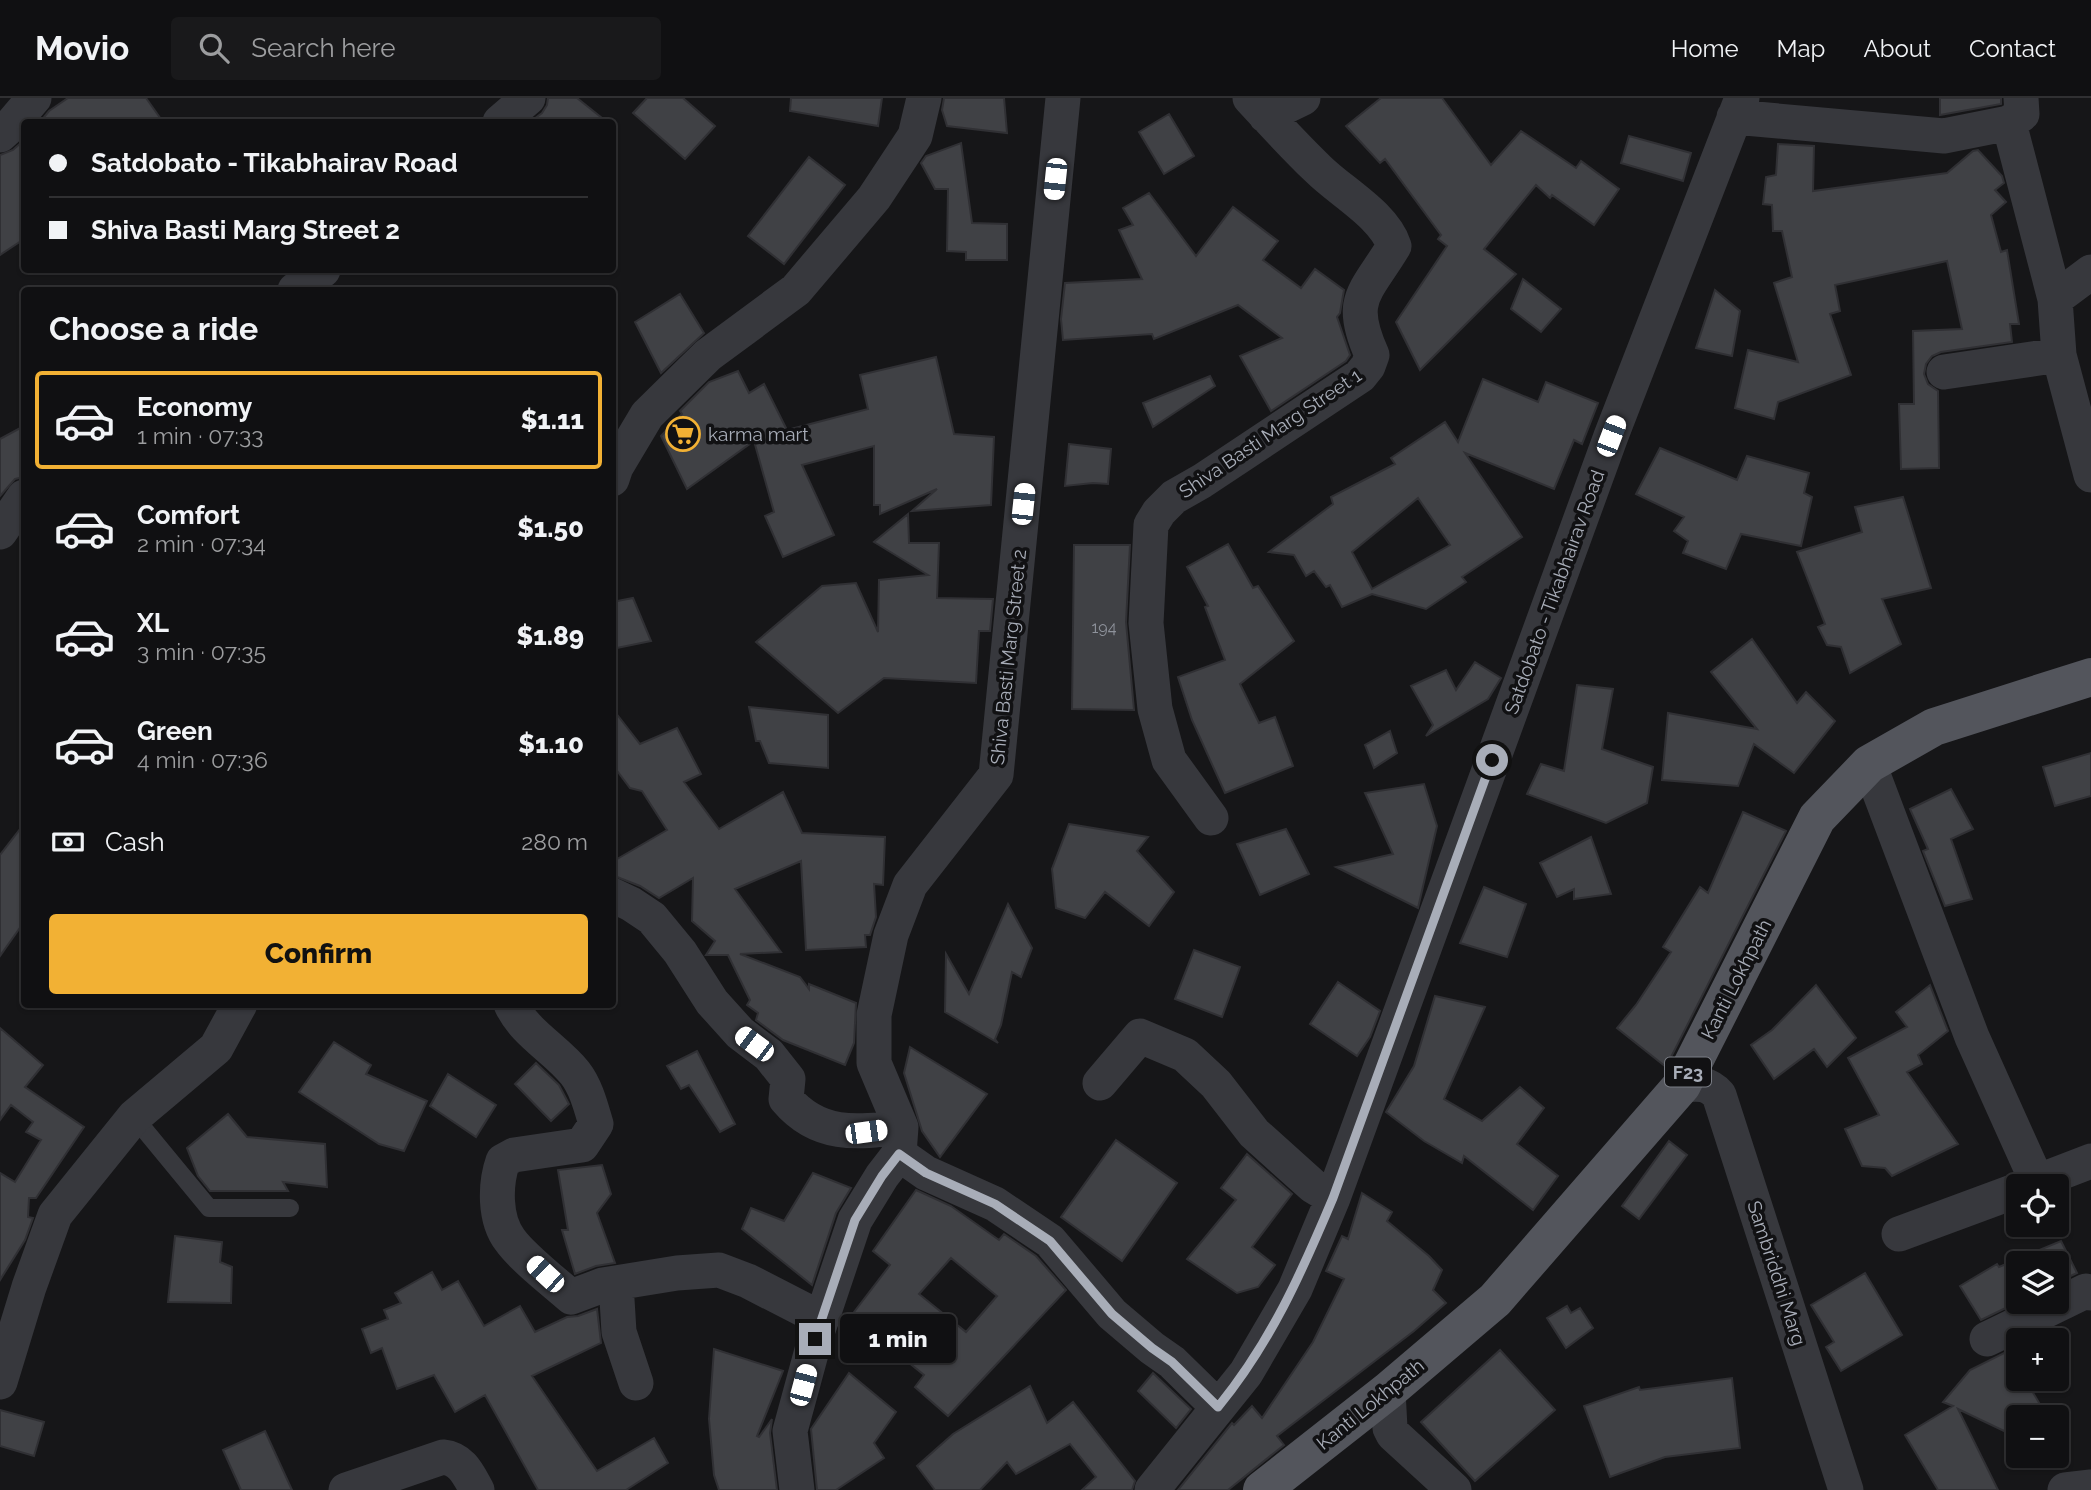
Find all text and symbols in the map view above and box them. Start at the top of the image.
search box [171,17,661,80]
text: Movio [35,29,129,68]
icon: search [195,29,233,67]
text: Search here [251,33,396,63]
text: Home [1671,34,1739,63]
text: Map [1777,34,1825,63]
text: About [1863,34,1931,63]
text: Contact [1969,34,2056,63]
text: Satdobato - Tikabhairav Road [91,148,458,178]
car [1043,157,1068,201]
text: Shiva Basti Marg Street 2 [91,215,400,245]
text: Choose a ride [49,310,258,347]
street label: Shiva Basti Marg Street 1 [1175,364,1365,502]
icon: car [53,389,116,452]
text: Economy [137,392,252,422]
text: $1.11 [521,405,584,435]
car [1594,413,1629,459]
supermarket icon: karma mart [664,415,702,453]
text: 1 min · 07:33 [137,422,263,449]
place label: karma mart [708,423,809,445]
street label: Satdobato - Tikabhairav Road [1500,467,1608,717]
car [1011,482,1036,526]
icon: car [53,497,116,560]
text: Comfort [137,500,240,530]
text: $1.50 [517,513,584,543]
text: 2 min · 07:34 [137,530,266,557]
street label: Shiva Basti Marg Street 2 [986,548,1030,766]
icon: car [53,605,116,668]
text: XL [137,608,169,638]
house number: 194 [1092,618,1117,637]
text: $1.89 [517,621,584,651]
text: 3 min · 07:35 [137,638,266,665]
icon: car [53,713,116,776]
text: Green [137,716,213,746]
text: $1.10 [518,729,584,759]
route start [1476,744,1508,776]
text: 4 min · 07:36 [137,746,268,773]
icon: cash [49,823,87,861]
text: Cash [105,827,165,857]
text: 280 m [521,828,588,855]
button: Confirm [49,914,588,994]
street label: Kanti Lokhpath [1696,915,1776,1043]
car [731,1023,778,1065]
road number: F23 [1665,1057,1711,1086]
car [844,1119,889,1145]
map controls [2006,1174,2069,1468]
button: locate [2006,1174,2069,1237]
street label: Sambriddhi Marg [1743,1198,1811,1348]
button: layers [2006,1251,2069,1314]
car [523,1252,568,1296]
callout: 1 min [840,1314,955,1364]
route end [799,1323,831,1355]
text: 1 min [868,1325,928,1352]
button: + [2006,1328,2069,1391]
street label: Kanti Lokhpath [1312,1354,1428,1454]
car [788,1362,819,1408]
button: − [2006,1405,2069,1468]

